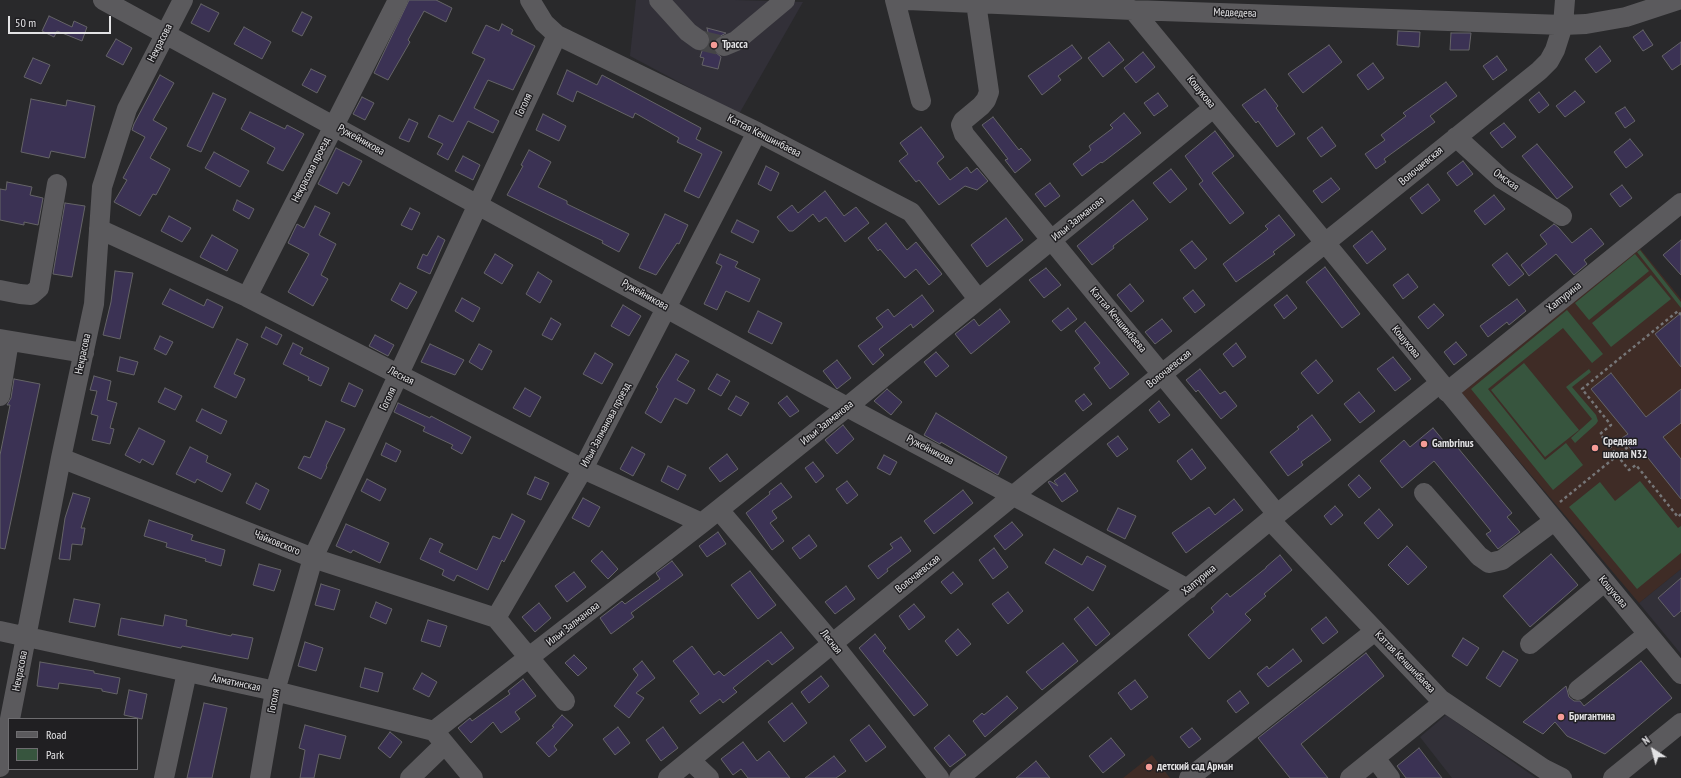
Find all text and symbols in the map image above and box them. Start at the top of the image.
street label: Медведева [1213,6,1257,20]
scale bar [10,8,113,34]
text: 50 m [15,15,36,30]
street label: Некрасова [145,22,175,64]
place label: Трасса [722,38,748,52]
marker: Трасса [709,40,719,50]
street label: Кошукова [1184,73,1218,111]
street label: Гоголя [513,91,535,119]
street label: Каттая Кеншинбаева [725,112,803,160]
street label: Ружейникова [335,122,387,158]
street label: Некрасова проезд [289,135,333,205]
street label: Волочаевская [1396,144,1446,188]
street label: Омская [1491,166,1521,194]
street label: Ильи Залманова [1049,194,1107,244]
street label: Ружейникова [619,277,671,313]
street label: Халтурина [1544,279,1584,315]
street label: Каттая Кеншинбаева [1087,285,1149,355]
street label: Кошукова [1389,323,1423,361]
street label: Некрасова [72,332,94,376]
street label: Волочаевская [1144,347,1194,391]
street label: Лесная [386,364,416,388]
street label: Ильи Залманова проезд [578,381,634,469]
street label: Гоголя [377,385,399,413]
street label: Ильи Залманова [798,398,856,448]
street label: Ружейникова [904,432,956,468]
place label: Средняя школа N32 [1603,435,1647,461]
place label: Gambrinus [1432,437,1474,451]
marker: Gambrinus [1419,439,1429,449]
marker: Средняя школа N32 [1590,443,1600,453]
street label: Чайковского [252,528,302,558]
street label: Волочаевская [893,552,943,596]
street label: Халтурина [1179,562,1219,598]
street label: Кошукова [1596,573,1630,611]
street label: Ильи Залманова [544,599,602,649]
street label: Лесная [817,627,845,657]
street label: Каттая Кеншинбаева [1372,628,1438,696]
street label: Некрасова [10,650,30,692]
street label: Алматинская [210,671,262,695]
street label: Гоголя [265,688,283,714]
place label: Бригантина [1569,710,1615,724]
marker: Бригантина [1556,712,1566,722]
legend [8,718,138,770]
text: Road [46,727,66,742]
north arrow [1633,730,1673,770]
text: N [1639,733,1652,748]
text: Park [46,747,64,762]
place label: детский сад Арман [1157,760,1233,774]
marker: детский сад Арман [1144,762,1154,772]

